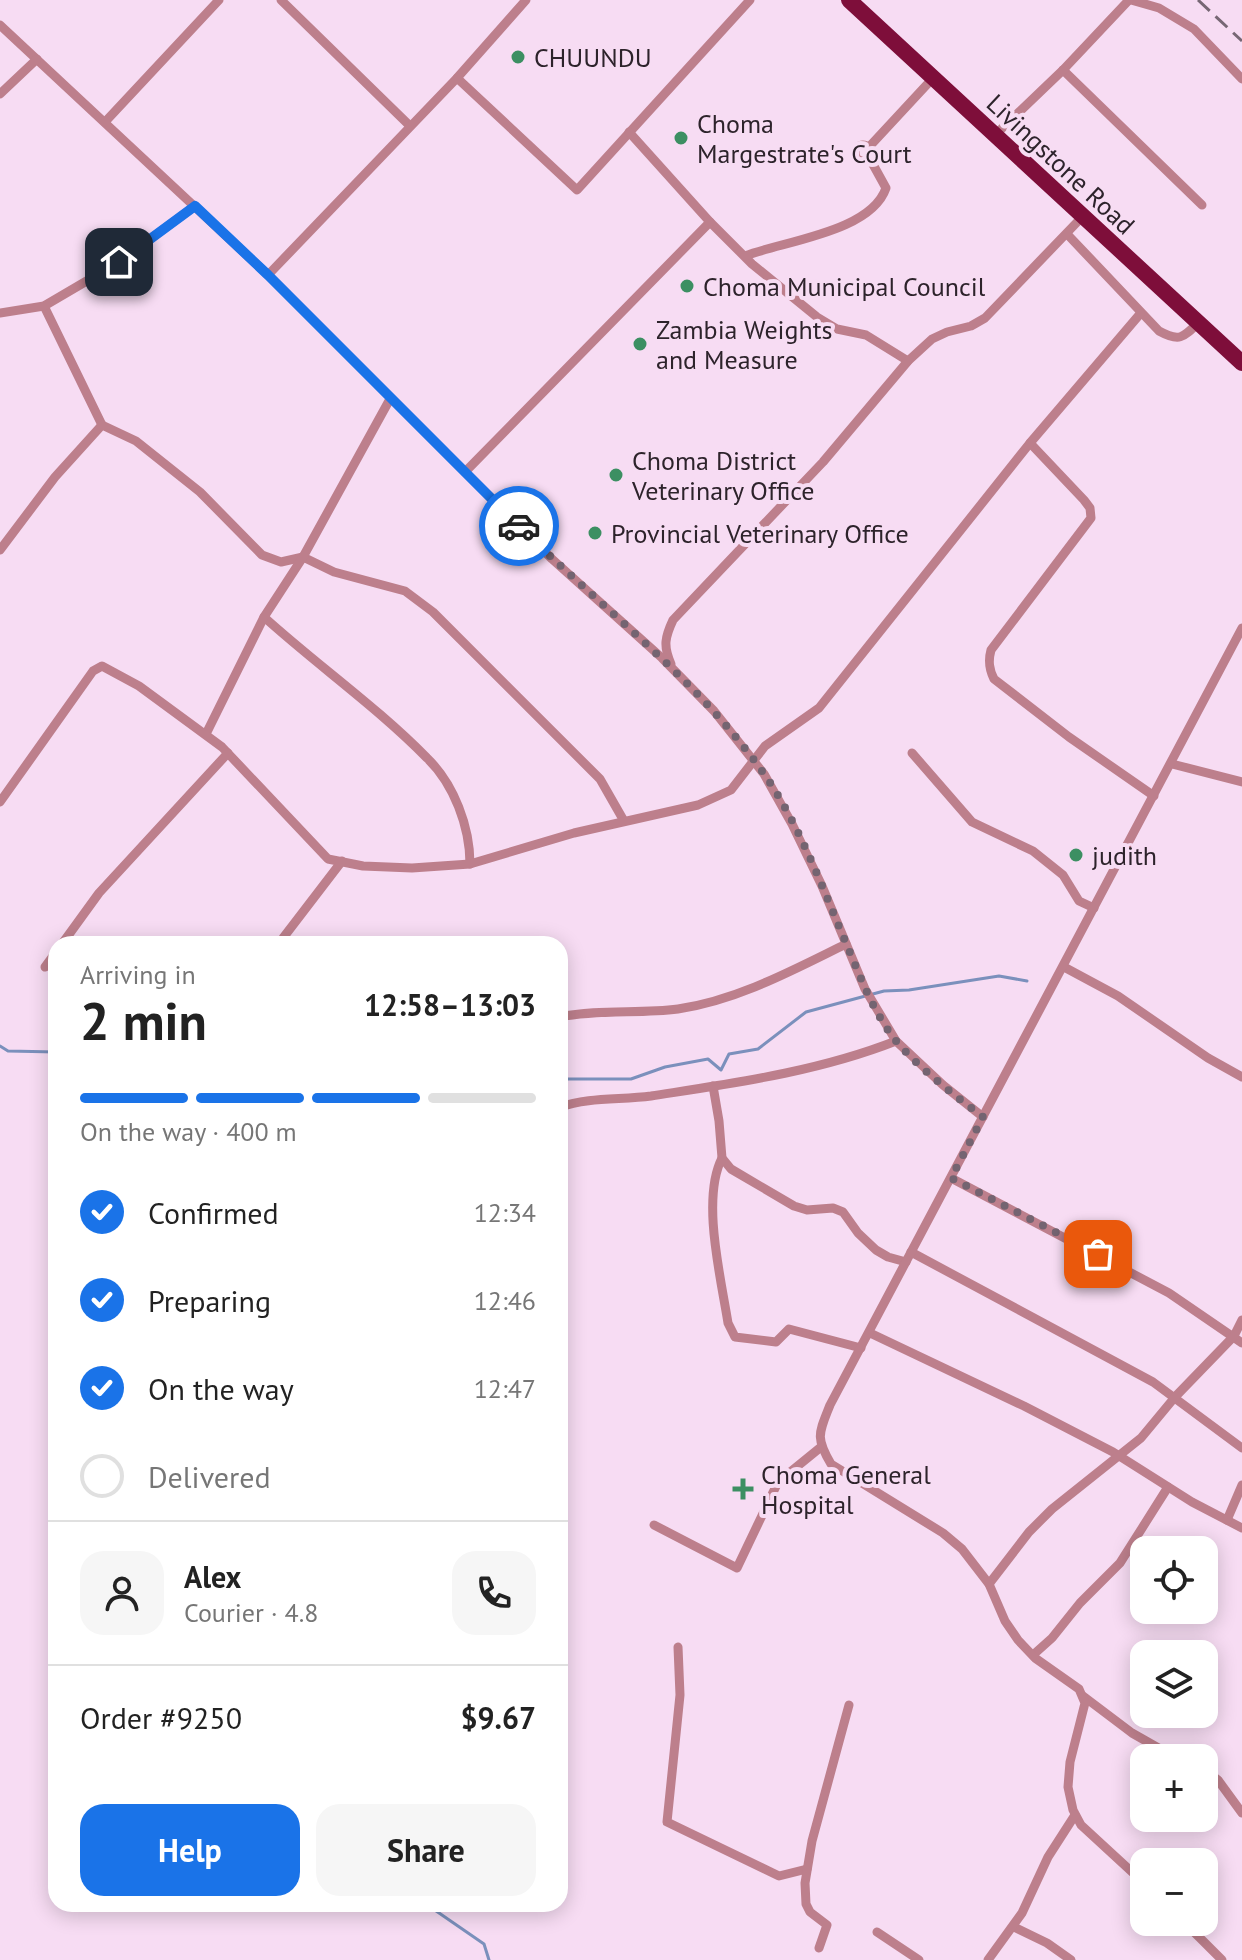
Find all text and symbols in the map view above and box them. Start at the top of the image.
place label: CHUUNDU [534,41,652,74]
marker: CHUUNDU [509,48,527,66]
street label: Livingstone Road [980,87,1142,241]
place label: Choma Margestrate's Court [697,107,912,170]
marker: Choma Margestrate's Court [672,129,690,147]
pin [85,228,153,296]
icon: home [97,240,141,284]
place label: Choma Municipal Council [703,270,986,303]
marker: Choma Municipal Council [678,277,696,295]
place label: Zambia Weights and Measure [656,313,833,376]
marker: Zambia Weights and Measure [631,335,649,353]
place label: Choma District Veterinary Office [631,444,815,507]
marker: Choma District Veterinary Office [607,466,625,484]
courier [479,486,559,566]
icon: car [497,504,541,548]
place label: Provincial Veterinary Office [611,517,909,550]
marker: Provincial Veterinary Office [586,524,604,542]
place label: judith [1092,839,1157,872]
marker: judith [1067,846,1085,864]
text: Arriving in [80,958,196,991]
text: 12:58–13:03 [364,985,536,1024]
text: 2 min [80,987,207,1054]
text: On the way · 400 m [80,1115,297,1148]
icon: check [80,1190,124,1234]
text: Confirmed [148,1193,279,1232]
text: 12:34 [474,1196,536,1229]
pin [1064,1220,1132,1288]
icon: bag [1076,1232,1120,1276]
icon: check [80,1278,124,1322]
text: Preparing [148,1281,271,1320]
text: 12:46 [474,1284,536,1317]
icon: check [80,1366,124,1410]
text: On the way [148,1369,294,1408]
text: 12:47 [474,1372,536,1405]
text: Delivered [148,1457,271,1496]
place label: Choma General Hospital [761,1458,931,1521]
marker: Choma General Hospital [732,1478,754,1500]
map controls [1130,1536,1218,1936]
button: locate [1130,1536,1218,1624]
button: person [80,1551,164,1635]
button: phone [452,1551,536,1635]
text: Alex [184,1557,241,1596]
text: Courier · 4.8 [184,1596,318,1629]
button: layers [1130,1640,1218,1728]
text: Order #9250 [80,1698,242,1737]
text: $9.67 [461,1698,536,1737]
button: + [1130,1744,1218,1832]
button: Help [80,1804,300,1896]
button: Share [316,1804,536,1896]
button: − [1130,1848,1218,1936]

